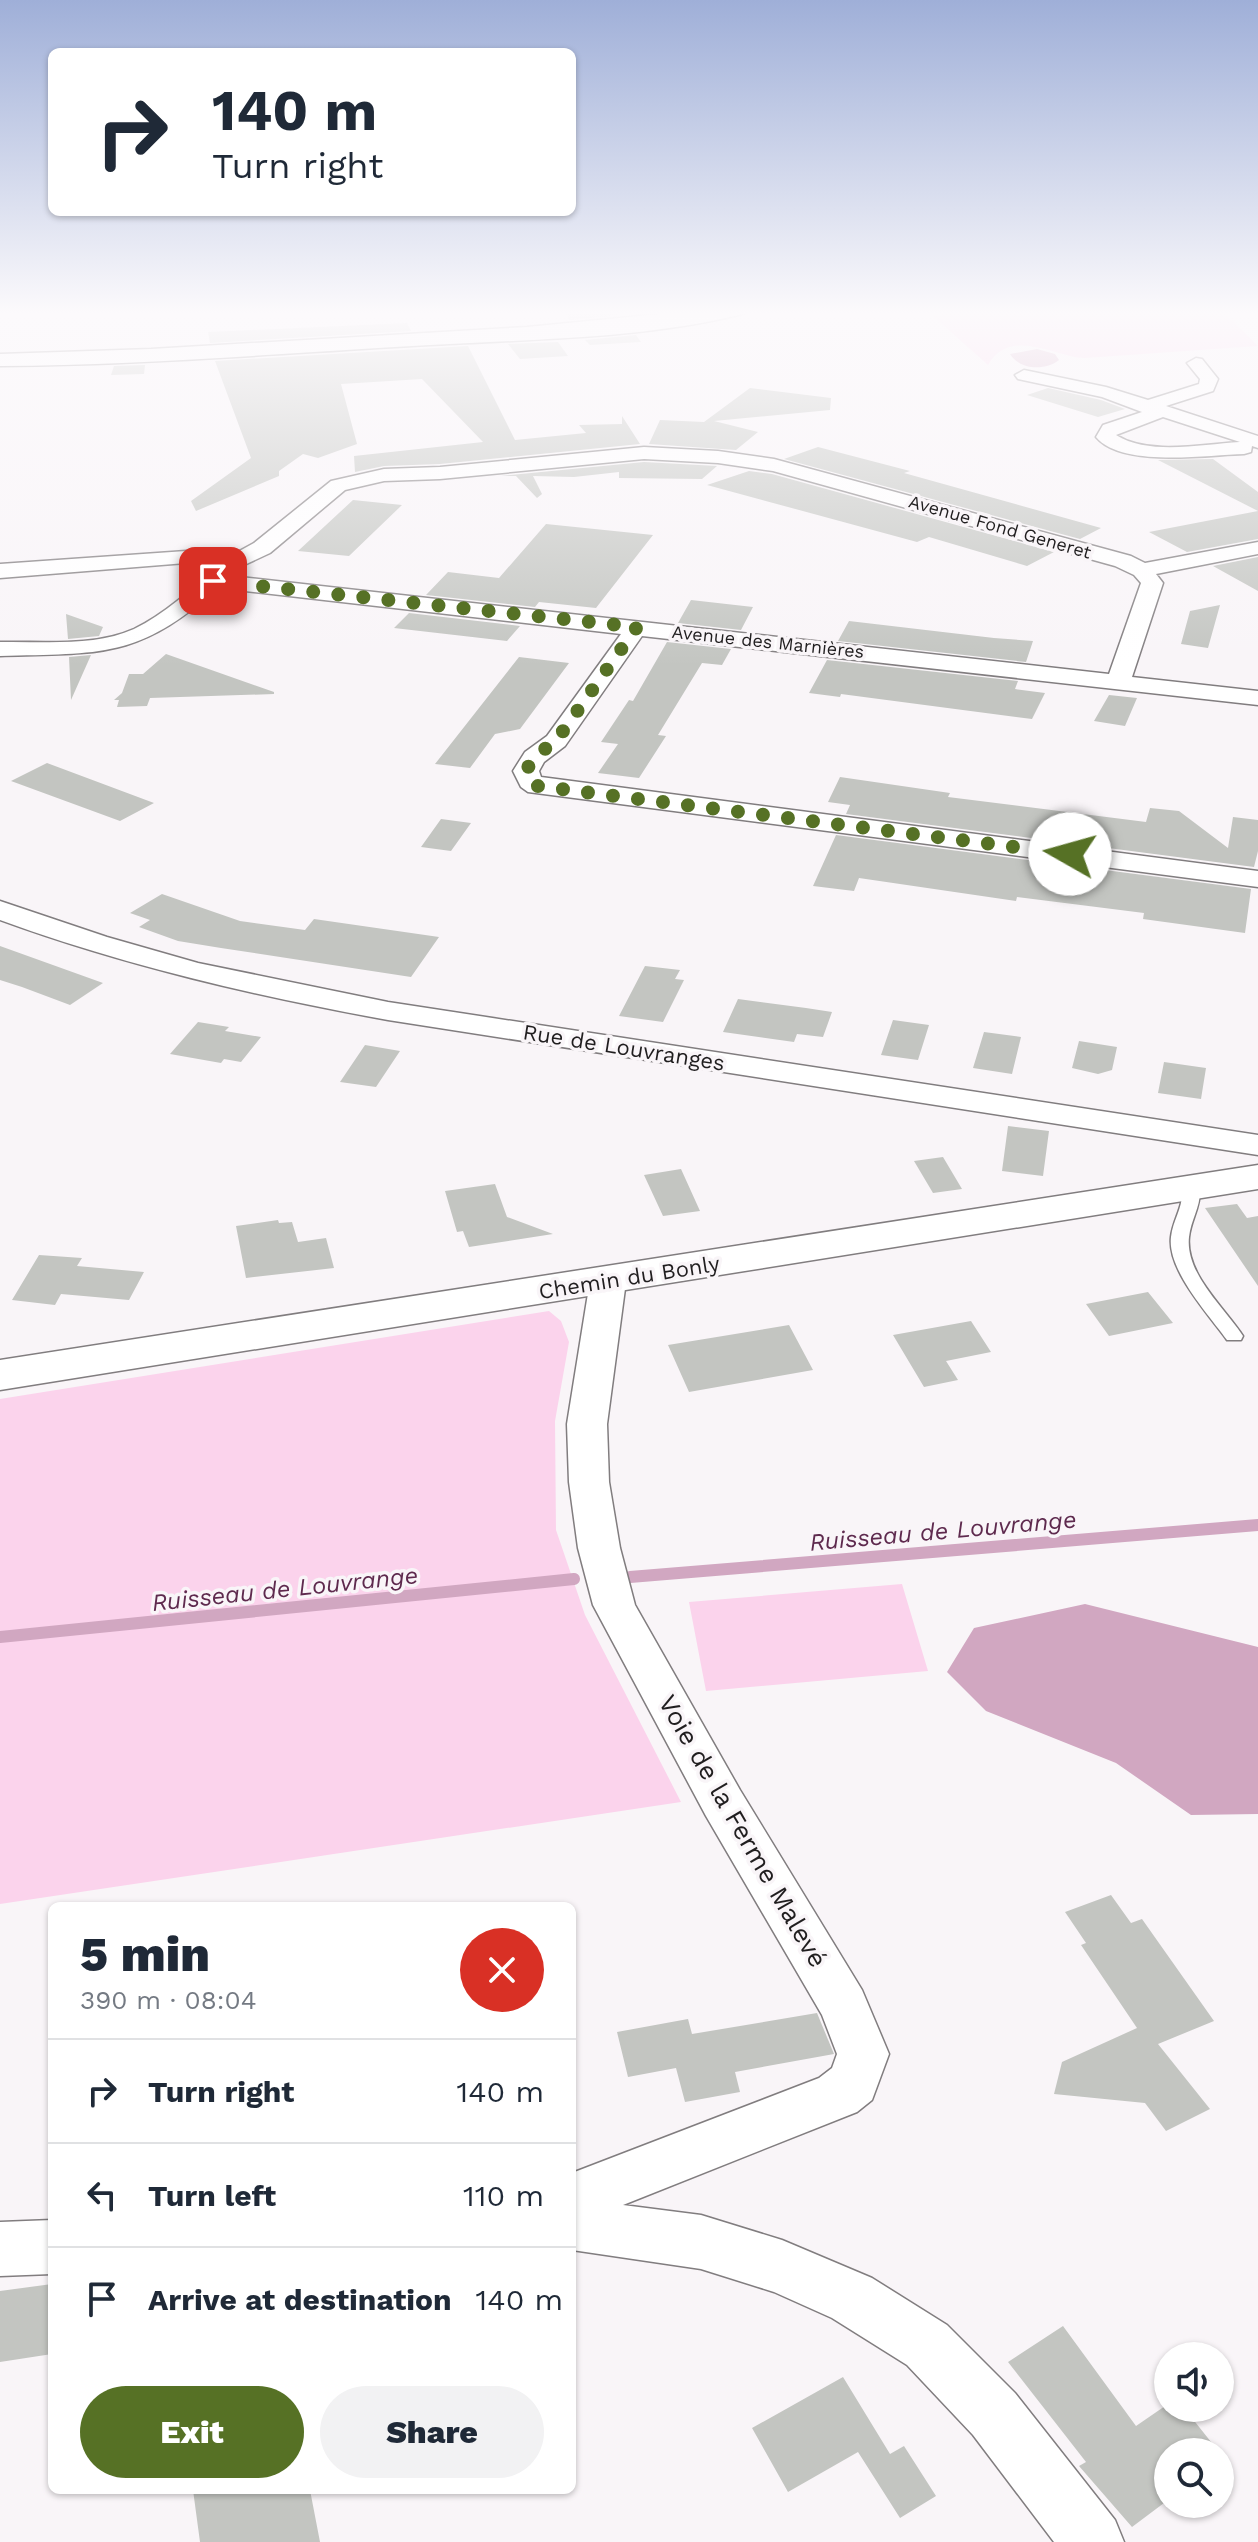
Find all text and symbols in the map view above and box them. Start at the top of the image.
text: 140 m [212,78,377,144]
icon: right [80,80,184,184]
text: Turn right [212,145,383,187]
street label: Avenue Fond Generet [906,490,1094,563]
pin [179,547,247,615]
icon: arrive [191,559,235,603]
street label: Avenue des Marnières [671,621,865,662]
position arrow [1028,812,1112,896]
street label: Rue de Louvranges [521,1019,727,1076]
street label: Chemin du Bonly [537,1251,722,1304]
water label: Ruisseau de Louvrange [808,1505,1078,1557]
water label: Ruisseau de Louvrange [150,1561,420,1617]
street label: Voie de la Ferme Malevé [653,1689,833,1973]
text: 5 min [80,1926,210,1983]
button: close [460,1928,544,2012]
text: 390 m · 08:04 [80,1985,257,2015]
icon: right [80,2069,124,2113]
text: Turn right [148,2074,294,2109]
text: 140 m [456,2074,544,2109]
icon: left [80,2173,124,2217]
text: Turn left [148,2178,276,2213]
text: 110 m [463,2178,544,2213]
icon: arrive [80,2277,124,2321]
text: Arrive at destination [148,2282,452,2317]
text: 140 m [476,2282,563,2317]
map controls [1154,2342,1234,2518]
button: sound [1154,2342,1234,2422]
button: Exit [80,2386,304,2478]
button: Share [320,2386,544,2478]
button: search [1154,2438,1234,2518]

